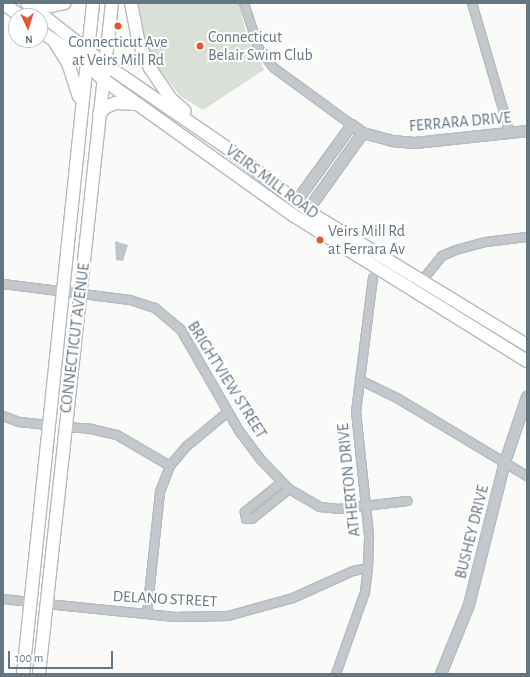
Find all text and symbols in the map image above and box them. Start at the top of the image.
north arrow [8,8,48,48]
marker: Connecticut Ave at Veirs Mill Rd [113,21,123,31]
place label: Connecticut Belair Swim Club [208,27,313,65]
place label: Connecticut Ave at Veirs Mill Rd [68,32,168,70]
text: N [25,34,33,45]
marker: Connecticut Belair Swim Club [195,41,205,51]
street label: FERRARA DRIVE [408,108,512,136]
street label: VEIRS MILL ROAD [222,141,322,223]
place label: Veirs Mill Rd at Ferrara Av [328,221,405,259]
marker: Veirs Mill Rd at Ferrara Av [315,235,325,245]
street label: CONNECTICUT AVENUE [56,262,94,414]
street label: BRIGHTVIEW STREET [183,318,271,442]
street label: ATHERTON DRIVE [333,422,365,538]
street label: BUSHEY DRIVE [451,483,493,581]
street label: DELANO STREET [112,587,218,611]
scale bar [10,643,115,669]
text: 100 m [15,652,43,664]

